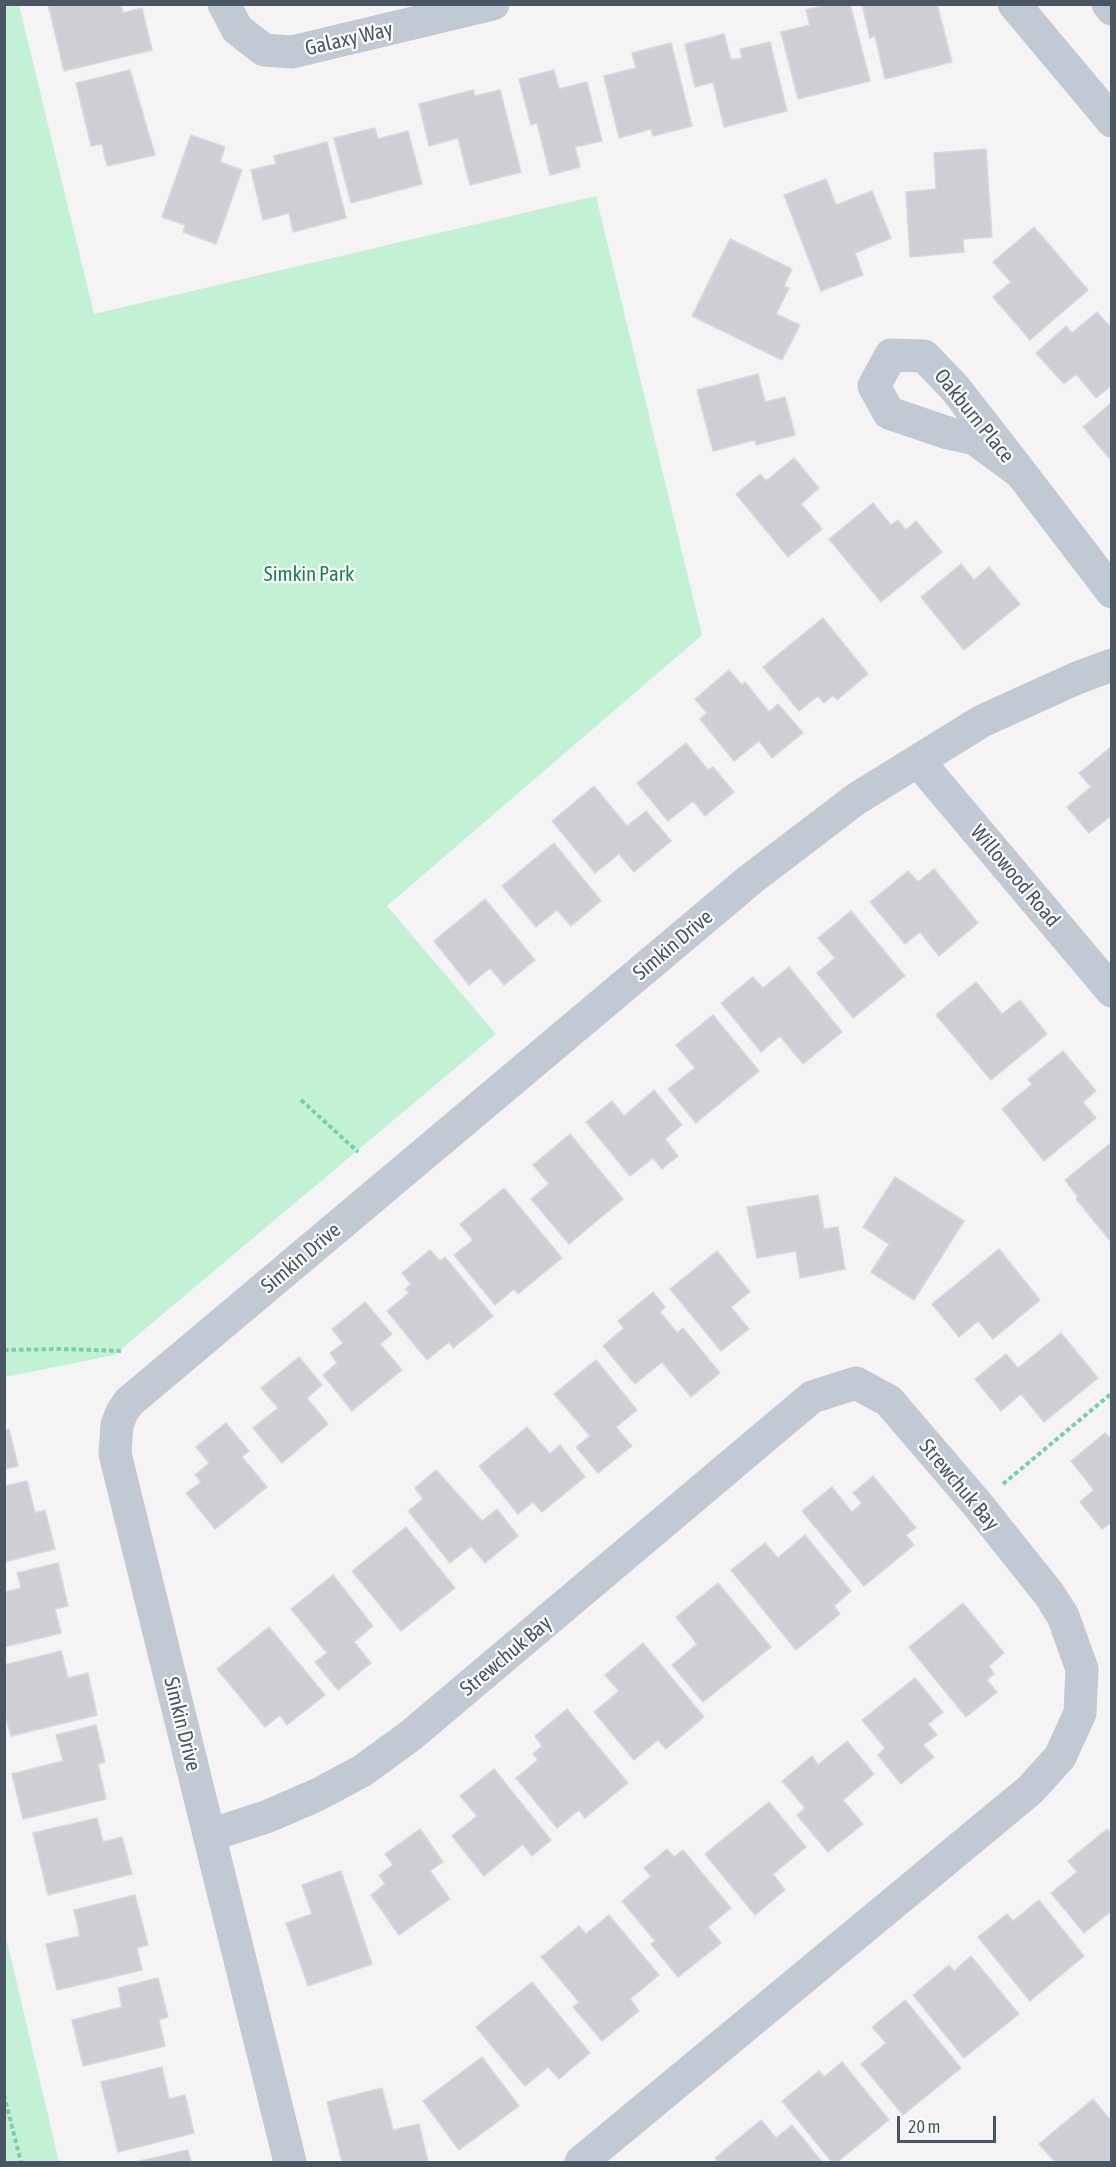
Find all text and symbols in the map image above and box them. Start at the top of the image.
street label: Galaxy Way [303,17,395,61]
street label: Oakburn Place [928,364,1020,468]
park label: Simkin Park [264,561,354,587]
street label: Willowood Road [965,820,1065,932]
street label: Simkin Drive [628,904,718,986]
street label: Simkin Drive [256,1217,346,1299]
street label: Strewchuk Bay [914,1434,1004,1536]
street label: Strewchuk Bay [455,1611,557,1701]
street label: Simkin Drive [158,1674,206,1774]
scale bar [900,2104,999,2142]
text: 20 m [908,2116,940,2137]

